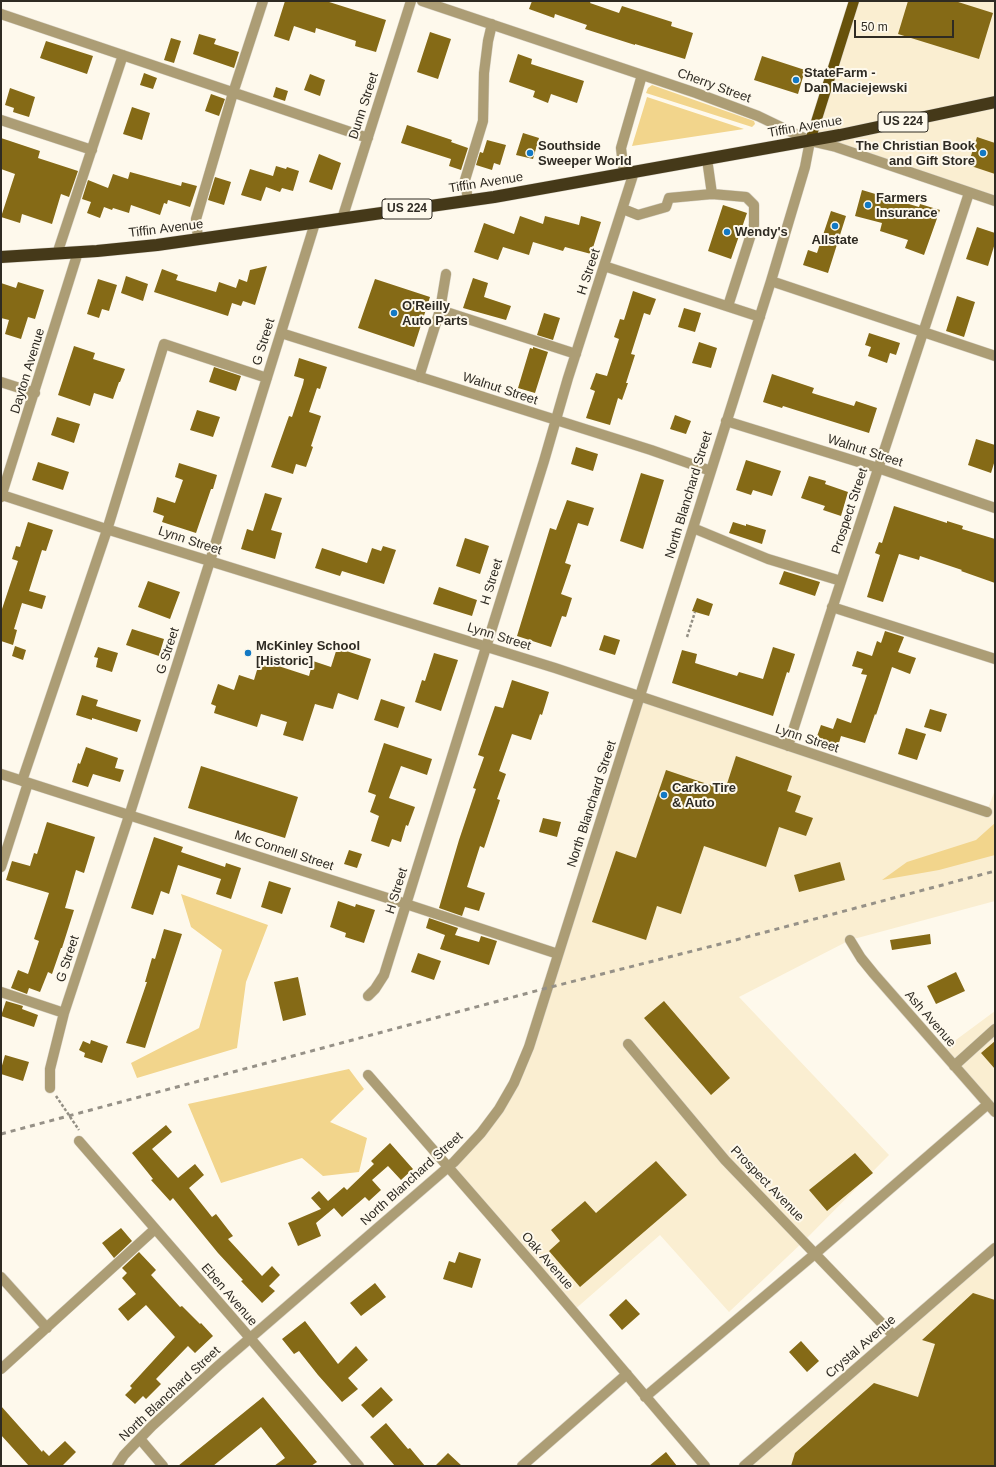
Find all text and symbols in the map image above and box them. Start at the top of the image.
scale bar [856,12,956,38]
text: 50 m [861,20,888,34]
street label: Cherry Street [675,65,753,107]
place label: StateFarm - Dan Maciejewski [804,65,907,96]
street label: Dunn Street [346,71,382,141]
marker: StateFarm - Dan Maciejewski [791,75,801,85]
road number: US 224 [878,112,928,132]
street label: Tiffin Avenue [767,113,843,141]
place label: Southside Sweeper World [538,138,632,169]
place label: The Christian Book and Gift Store [856,138,975,169]
marker: Southside Sweeper World [525,148,535,158]
marker: The Christian Book and Gift Store [978,148,988,158]
street label: Tiffin Avenue [448,169,524,197]
place label: Farmers Insurance [876,190,937,221]
road number: US 224 [382,199,432,219]
marker: Farmers Insurance [863,200,873,210]
street label: Tiffin Avenue [128,217,204,241]
marker: Allstate [830,221,840,231]
place label: Wendy's [735,224,788,240]
marker: Wendy's [722,227,732,237]
place label: Allstate [812,232,858,248]
street label: H Street [574,247,604,297]
place label: O'Reilly Auto Parts [402,298,468,329]
marker: O'Reilly Auto Parts [389,308,399,318]
street label: G Street [249,317,279,367]
street label: Dayton Avenue [8,326,48,416]
street label: Walnut Street [460,369,540,409]
street label: North Blanchard Street [662,429,716,561]
street label: Walnut Street [825,431,905,471]
street label: Prospect Street [829,466,871,556]
street label: Lynn Street [156,523,224,559]
street label: H Street [478,557,506,607]
street label: Lynn Street [465,620,533,654]
street label: G Street [153,626,183,676]
place label: McKinley School [Historic] [256,638,360,669]
marker: McKinley School [Historic] [243,648,253,658]
street label: Lynn Street [773,721,841,757]
street label: North Blanchard Street [564,739,620,869]
place label: Carko Tire & Auto [672,780,736,811]
marker: Carko Tire & Auto [659,790,669,800]
street label: Mc Connell Street [232,828,336,874]
street label: H Street [383,866,411,916]
street label: G Street [53,934,83,984]
street label: Ash Avenue [901,988,959,1050]
street label: North Blanchard Street [358,1129,466,1229]
street label: Prospect Avenue [727,1143,807,1225]
street label: Oak Avenue [518,1229,576,1293]
street label: Eben Avenue [198,1261,260,1329]
street label: Crystal Avenue [823,1312,899,1382]
street label: North Blanchard Street [116,1343,224,1445]

